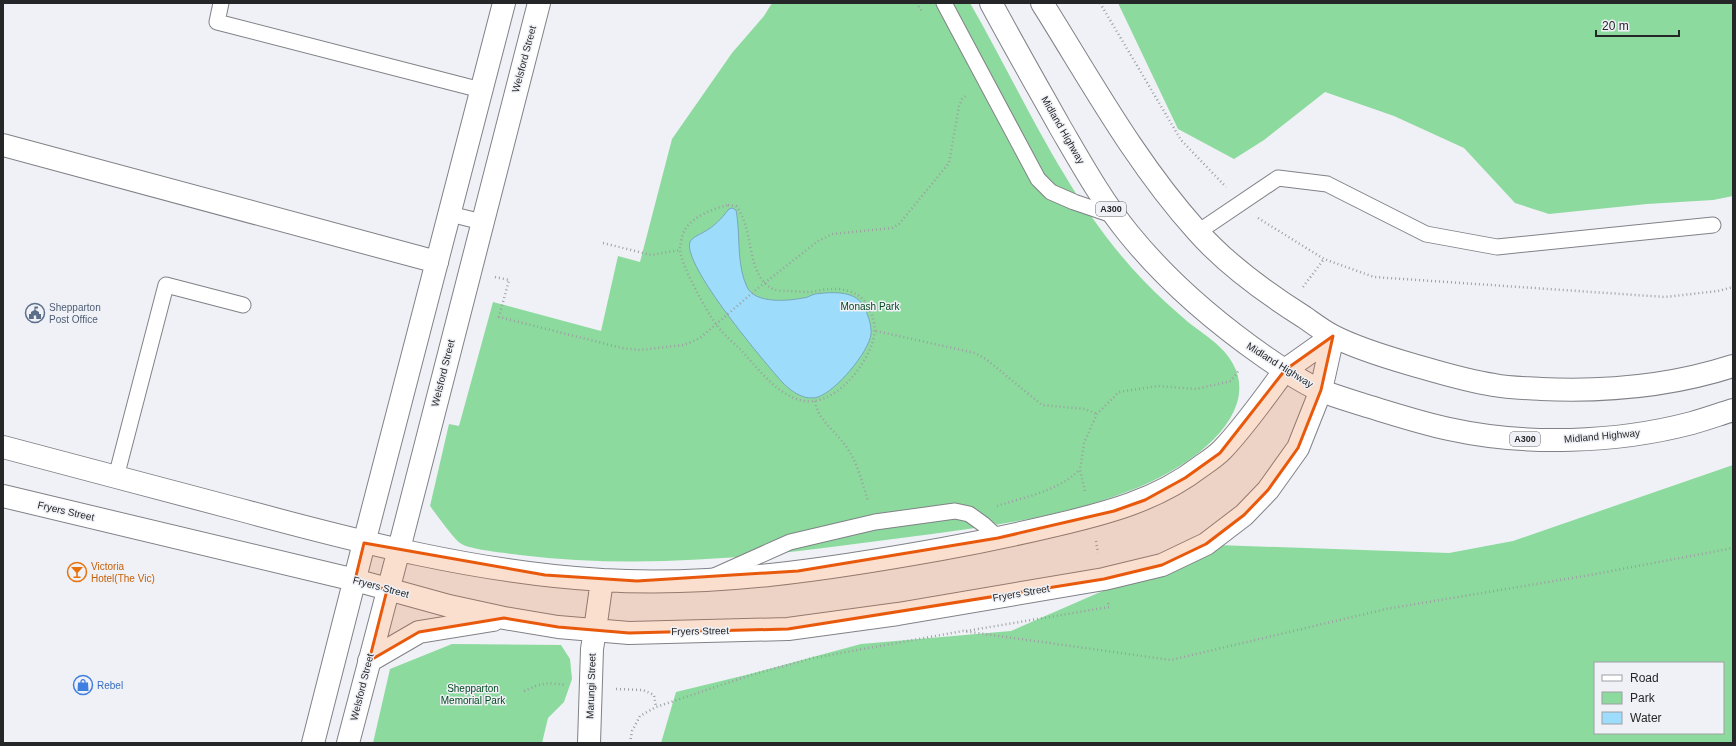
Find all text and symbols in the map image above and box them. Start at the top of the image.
scale bar [1596,12,1679,38]
text: 20 m [1602,19,1629,33]
street label: Welsford Street [510,24,538,94]
street label: Midland Highway [1039,94,1087,166]
road number: A300 [1096,202,1126,216]
park label: Monash Park [841,301,900,312]
public building icon: Shepparton Post Office [24,302,46,324]
place label: Shepparton Post Office [49,302,101,325]
street label: Welsford Street [429,338,457,408]
street label: Midland Highway [1245,340,1315,390]
street label: Midland Highway [1564,427,1640,445]
road number: A300 [1510,432,1540,446]
street label: Fryers Street [37,499,96,523]
bar icon: Victoria Hotel(The Vic) [66,561,88,583]
place label: Victoria Hotel(The Vic) [91,561,155,584]
street label: Fryers Street [352,574,411,600]
street label: Fryers Street [992,583,1051,603]
street label: Fryers Street [671,625,729,637]
street label: Welsford Street [348,652,376,722]
street label: Marungi Street [584,653,598,719]
legend [1594,662,1724,734]
text: Road [1630,671,1659,685]
shop icon: Rebel [72,674,94,696]
place label: Rebel [97,680,123,691]
park label: Shepparton Memorial Park [441,683,506,706]
text: Park [1630,691,1656,705]
text: Water [1630,711,1662,725]

